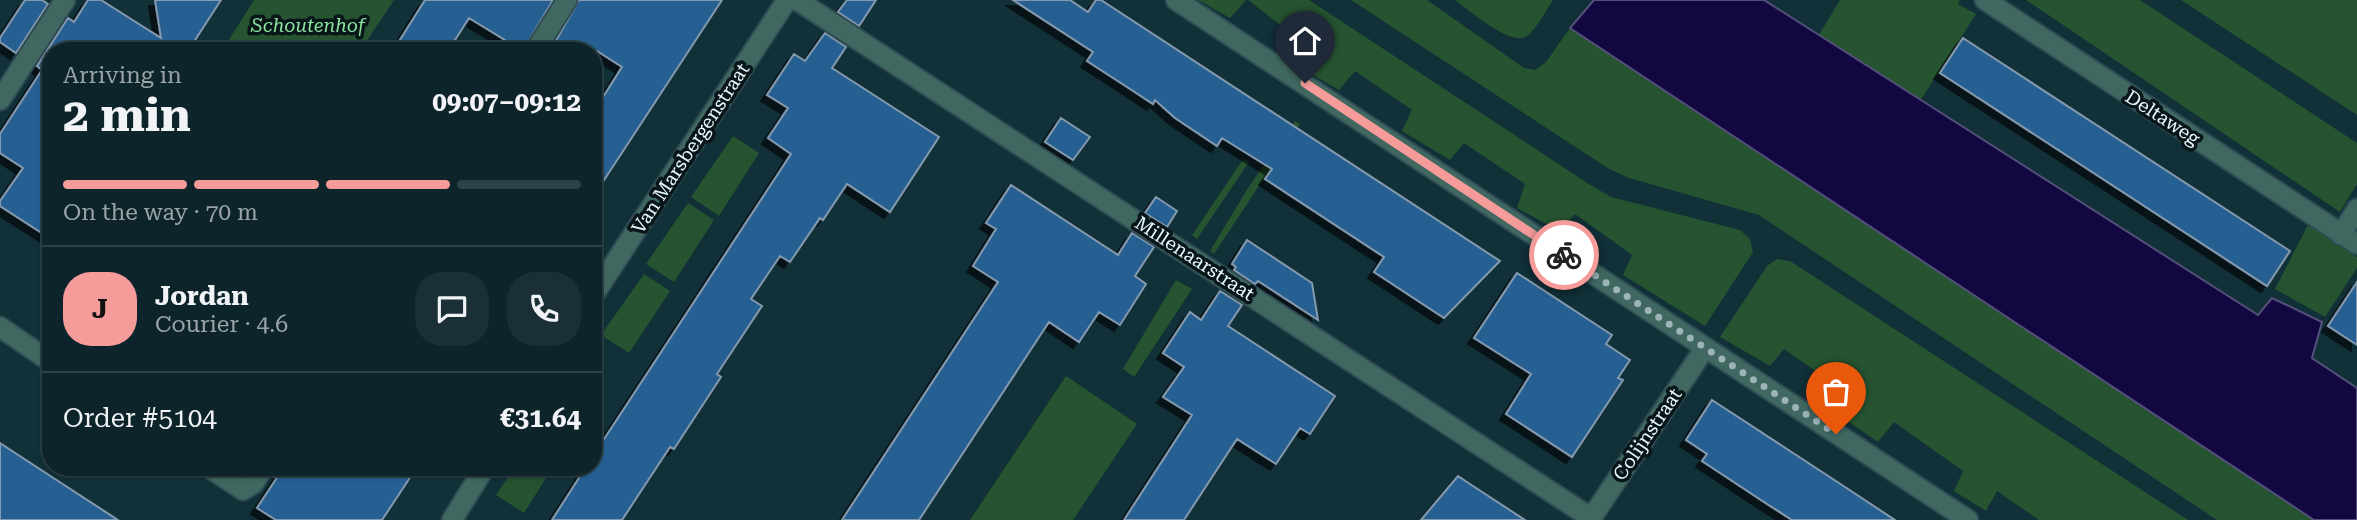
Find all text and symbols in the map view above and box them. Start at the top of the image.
pin [1275,11,1335,83]
park label: Schoutenhof [250,14,367,37]
icon: home [1286,22,1324,60]
street label: Van Marsbergenstraat [627,59,754,238]
text: Arriving in [63,62,182,89]
street label: Deltaweg [2121,85,2205,150]
text: 09:07–09:12 [432,87,581,117]
text: 2 min [63,88,191,142]
text: On the way · 70 m [63,199,258,226]
street label: Millenaarstraat [1131,211,1259,306]
courier [1529,220,1599,290]
icon: bike [1545,236,1583,274]
button: chat [415,272,489,346]
button: phone [507,272,581,346]
text: Jordan [155,281,249,311]
text: J [92,294,108,324]
text: Courier · 4.6 [155,311,288,338]
pin [1806,362,1866,434]
icon: bag [1817,373,1855,411]
street label: Colijnstraat [1608,384,1687,485]
text: Order #5104 [63,403,217,433]
text: €31.64 [500,403,581,433]

